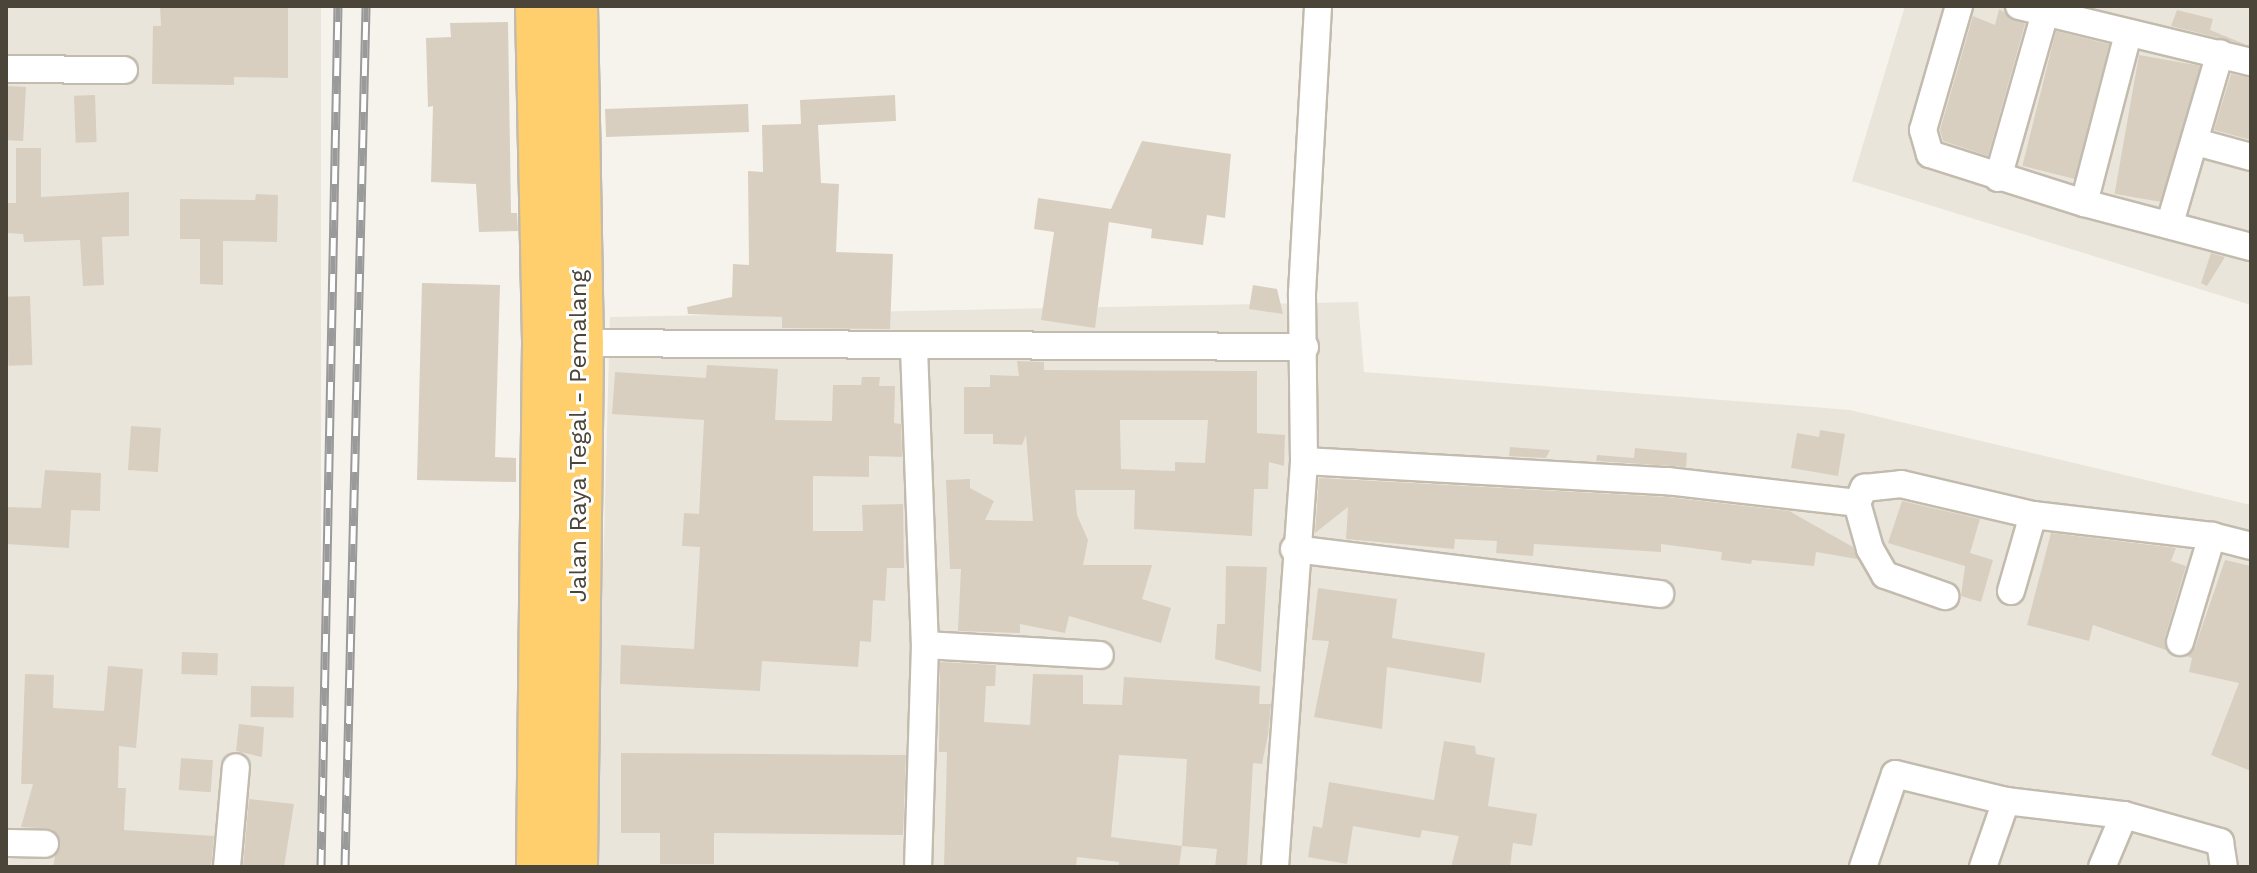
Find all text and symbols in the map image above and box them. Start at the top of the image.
street label: Jalan Raya Tegal - Pemalang [565,269,593,603]

